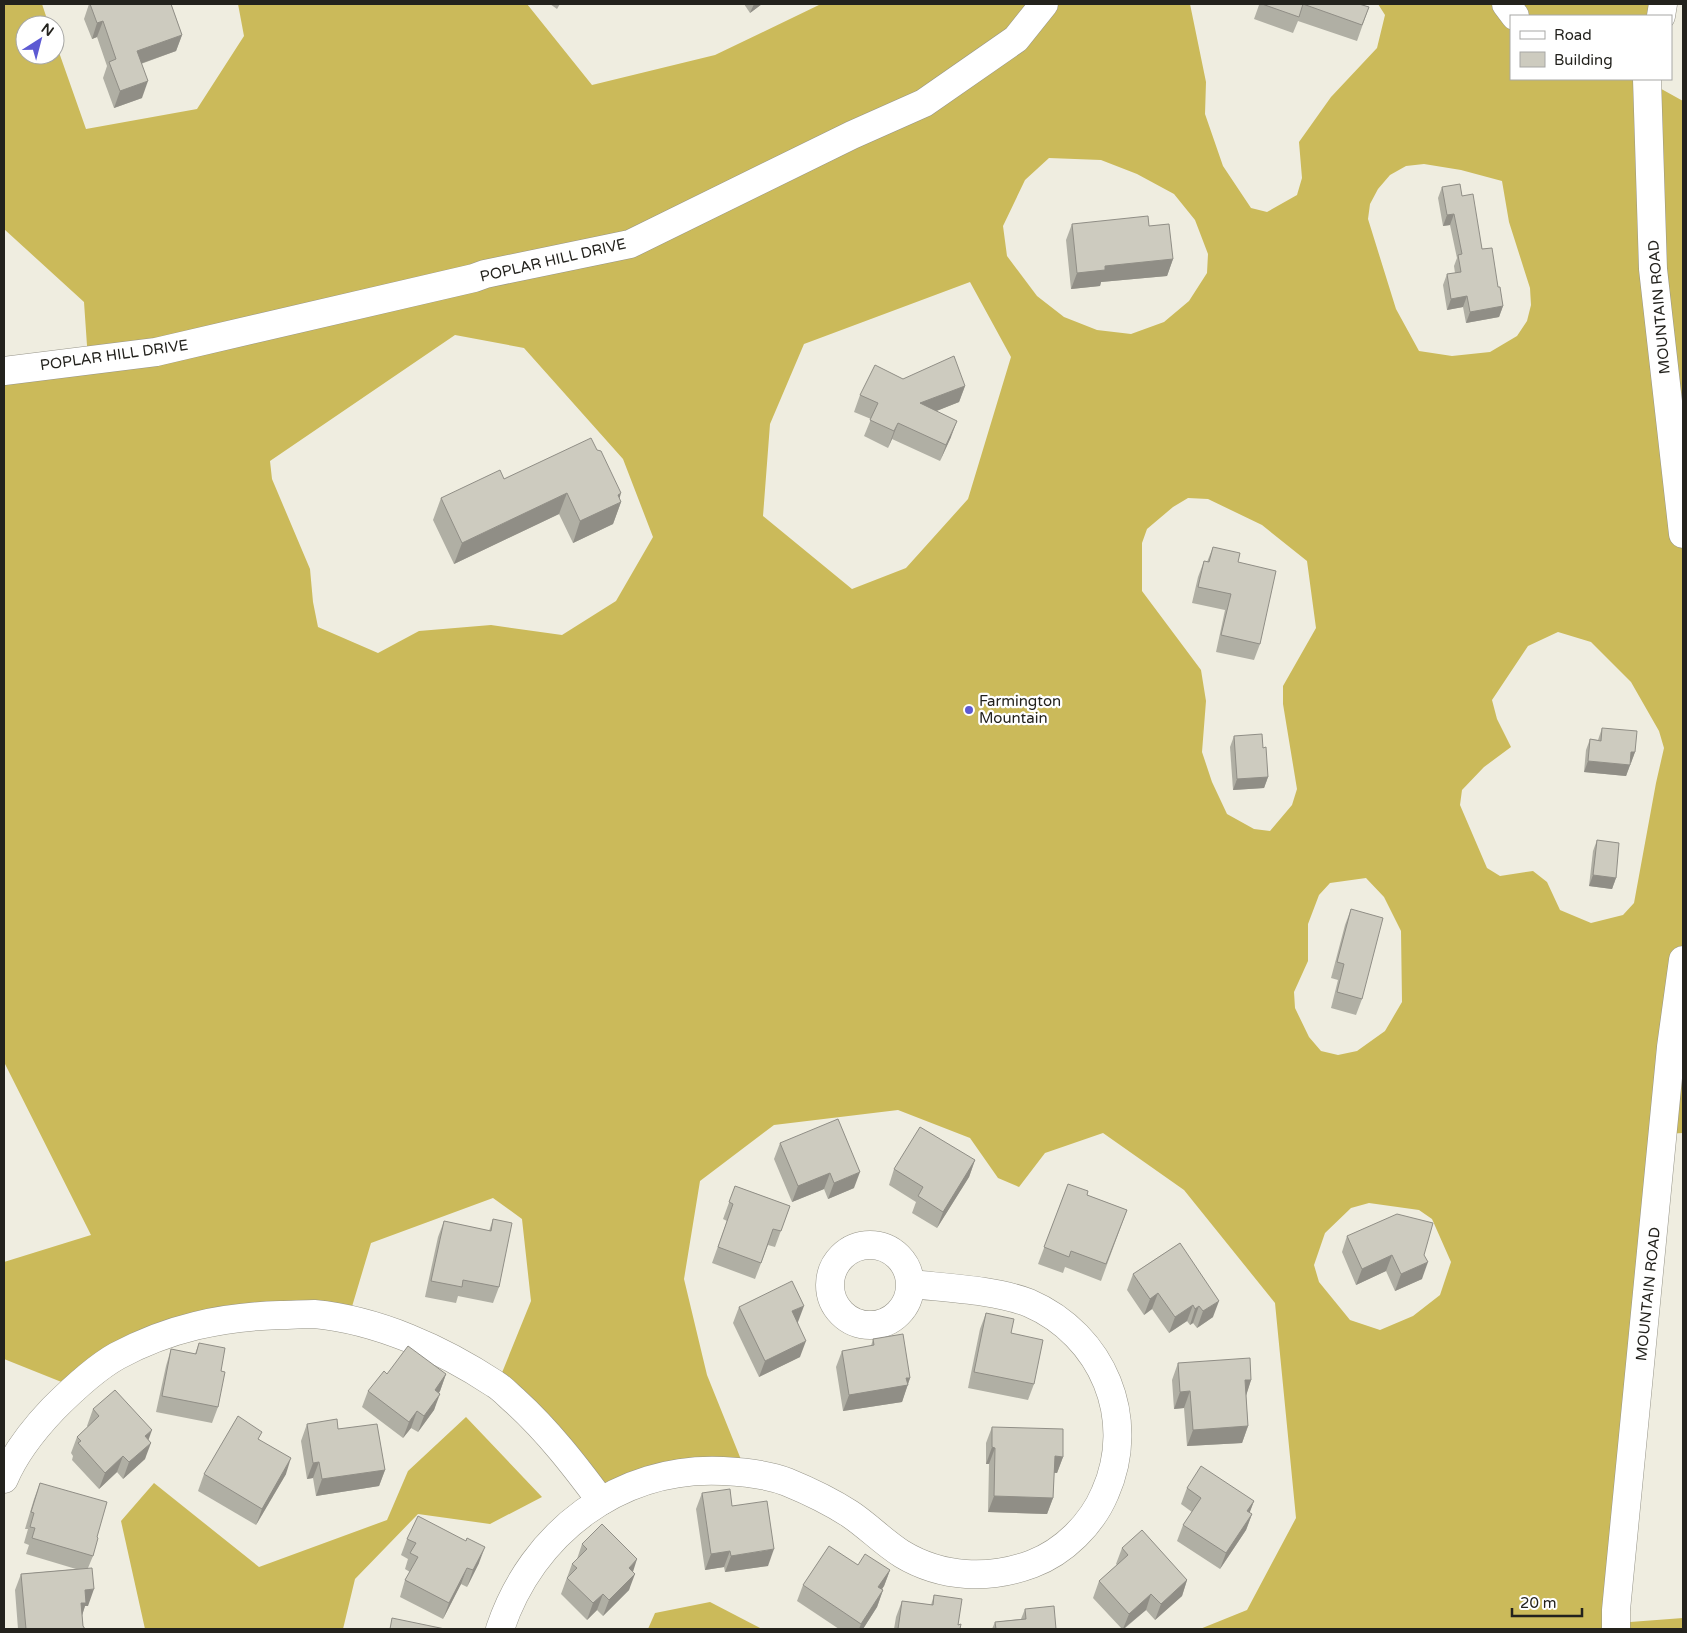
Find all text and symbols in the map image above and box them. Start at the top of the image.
north arrow [15,15,65,65]
legend [1510,15,1672,80]
text: N [38,20,57,40]
text: Road [1554,26,1592,44]
text: Building [1554,51,1613,69]
street label: POPLAR HILL DRIVE [478,234,628,286]
street label: MOUNTAIN ROAD [1644,239,1674,375]
street label: POPLAR HILL DRIVE [39,336,189,374]
place label: Farmington Mountain [979,692,1061,727]
marker: Farmington Mountain [963,704,975,716]
street label: MOUNTAIN ROAD [1632,1226,1664,1362]
scale bar [1512,1586,1582,1618]
text: 20 m [1520,1594,1557,1612]

